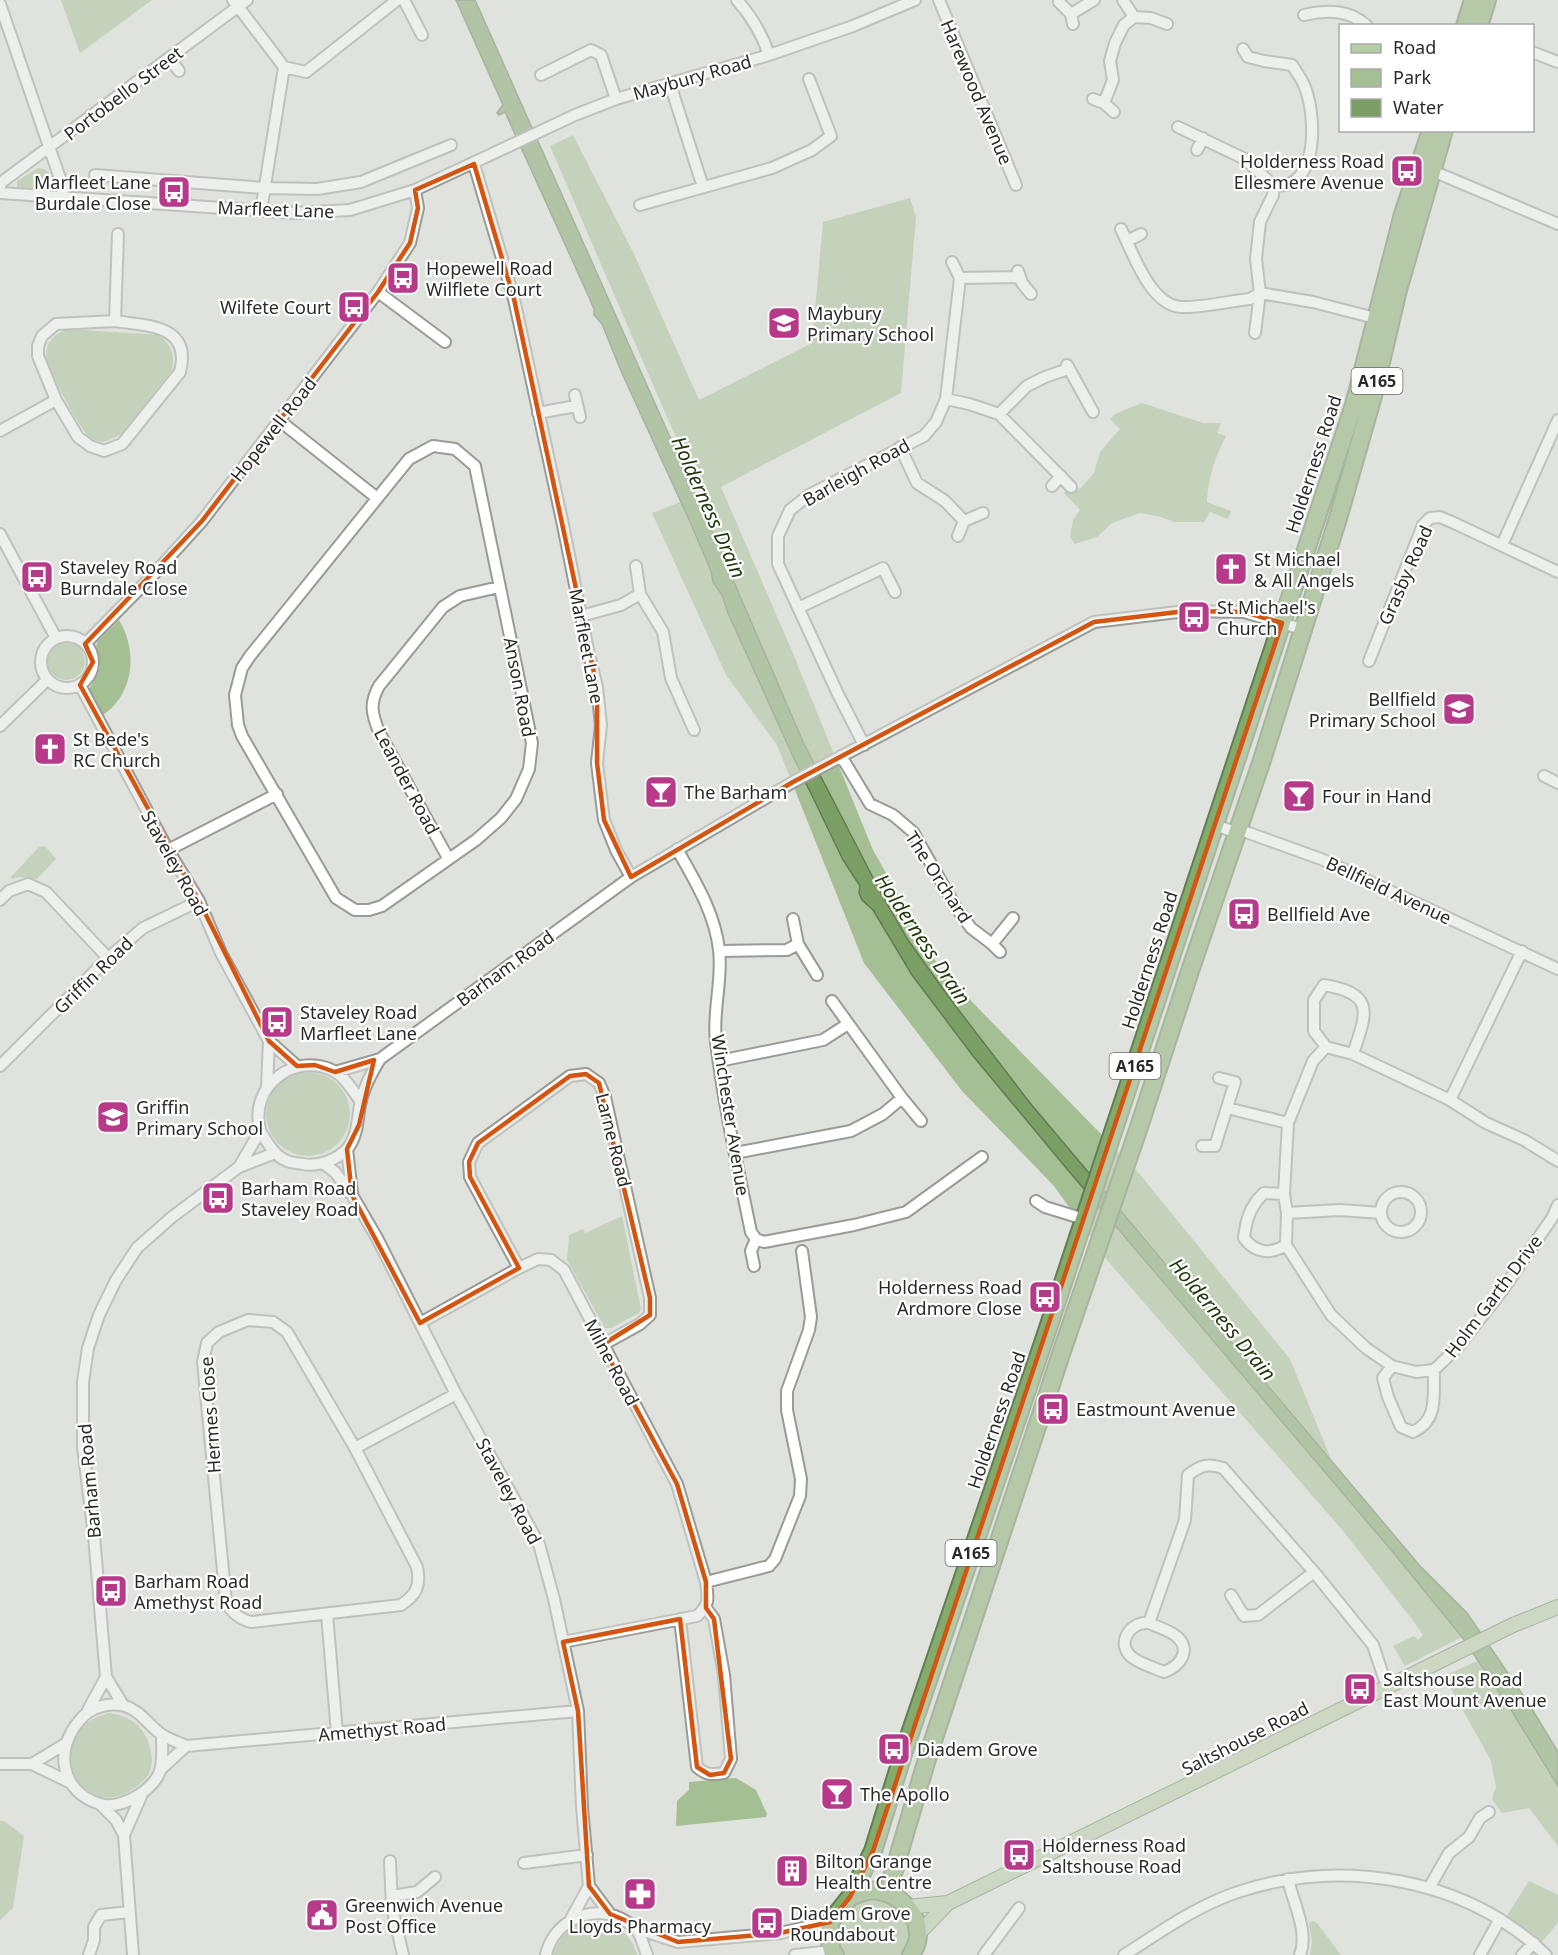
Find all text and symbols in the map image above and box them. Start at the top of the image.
street label: Harewood Avenue [936,16,1018,168]
legend [1339,24,1534,132]
text: Road [1393,35,1436,59]
street label: Portobello Street [59,40,188,146]
street label: Maybury Road [630,49,754,105]
text: Park [1393,65,1431,89]
text: Water [1393,95,1444,119]
place label: Holderness Road Ellesmere Avenue [1234,149,1384,194]
bus stop icon: Holderness Road Ellesmere Avenue [1389,153,1425,189]
place label: Marfleet Lane Burdale Close [34,170,151,215]
bus stop icon: Marfleet Lane Burdale Close [156,174,192,210]
street label: Marfleet Lane [217,195,335,223]
place label: Hopewell Road Wilflete Court [426,256,553,301]
bus stop icon: Hopewell Road Wilflete Court [385,260,421,296]
bus stop icon: Wilfete Court [336,289,372,325]
place label: Wilfete Court [220,295,331,319]
place label: Maybury Primary School [807,301,934,346]
school or university icon: Maybury Primary School [766,305,802,341]
road number: A165 [1352,368,1402,394]
street label: Hopewell Road [225,372,321,486]
street label: Holderness Road [1279,392,1347,536]
water label: Holderness Drain [666,432,752,582]
street label: Barleigh Road [798,433,914,511]
street label: Grasby Road [1372,521,1438,629]
place label: St Michael & All Angels [1254,547,1354,592]
church icon: St Michael & All Angels [1213,551,1249,587]
place label: Staveley Road Burndale Close [60,555,188,600]
bus stop icon: Staveley Road Burndale Close [19,559,55,595]
street label: Marfleet Lane [564,586,610,706]
place label: St Michael's Church [1217,595,1316,640]
bus stop icon: St Michael's Church [1176,599,1212,635]
street label: Anson Road [499,635,541,739]
place label: Bellfield Primary School [1309,687,1436,732]
school or university icon: Bellfield Primary School [1441,691,1477,727]
street label: Leander Road [369,724,445,838]
place label: St Bede's RC Church [73,727,161,772]
church icon: St Bede's RC Church [32,731,68,767]
bar icon: The Barham [643,774,679,810]
bar icon: Four in Hand [1281,778,1317,814]
place label: The Barham [684,780,787,804]
place label: Four in Hand [1322,784,1432,808]
street label: Staveley Road [136,806,214,920]
street label: The Orchard [900,826,978,928]
street label: Bellfield Avenue [1322,850,1456,930]
water label: Holderness Drain [869,868,977,1010]
street label: Holderness Road [1115,888,1183,1032]
bus stop icon: Bellfield Ave [1226,896,1262,932]
place label: Bellfield Ave [1267,902,1370,926]
street label: Barham Road [451,924,559,1012]
street label: Griffin Road [48,931,138,1019]
place label: Staveley Road Marfleet Lane [300,1000,417,1045]
bus stop icon: Staveley Road Marfleet Lane [259,1004,295,1040]
street label: Winchester Avenue [706,1033,756,1197]
road number: A165 [1110,1053,1160,1079]
street label: Larne Road [591,1090,637,1190]
place label: Griffin Primary School [136,1095,263,1140]
school or university icon: Griffin Primary School [95,1099,131,1135]
place label: Barham Road Staveley Road [241,1176,358,1221]
bus stop icon: Barham Road Staveley Road [200,1180,236,1216]
street label: Holm Garth Drive [1439,1230,1547,1362]
water label: Holderness Drain [1164,1252,1282,1386]
place label: Holderness Road Ardmore Close [878,1275,1022,1320]
bus stop icon: Holderness Road Ardmore Close [1027,1279,1063,1315]
street label: Milne Road [579,1315,645,1409]
street label: Holderness Road [961,1348,1031,1492]
street label: Hermes Close [194,1356,226,1474]
bus stop icon: Eastmount Avenue [1035,1391,1071,1427]
place label: Eastmount Avenue [1076,1397,1236,1421]
street label: Barham Road [72,1423,106,1539]
street label: Staveley Road [471,1434,547,1548]
road number: A165 [946,1540,996,1566]
place label: Barham Road Amethyst Road [134,1569,262,1614]
bus stop icon: Barham Road Amethyst Road [93,1573,129,1609]
place label: Saltshouse Road East Mount Avenue [1383,1667,1547,1712]
bus stop icon: Saltshouse Road East Mount Avenue [1342,1671,1378,1707]
street label: Saltshouse Road [1177,1696,1313,1780]
street label: Amethyst Road [317,1711,447,1747]
bus stop icon: Diadem Grove [876,1731,912,1767]
place label: Diadem Grove [917,1737,1038,1761]
bar icon: The Apollo [819,1776,855,1812]
place label: The Apollo [860,1782,950,1806]
place label: Holderness Road Saltshouse Road [1042,1833,1186,1878]
bus stop icon: Holderness Road Saltshouse Road [1001,1837,1037,1873]
place label: Bilton Grange Health Centre [815,1849,932,1894]
building icon: Bilton Grange Health Centre [774,1853,810,1889]
pharmacy icon: Lloyds Pharmacy [622,1876,658,1912]
place label: Greenwich Avenue Post Office [345,1893,503,1938]
public building icon: Greenwich Avenue Post Office [304,1897,340,1933]
place label: Diadem Grove Roundabout [790,1901,911,1946]
bus stop icon: Diadem Grove Roundabout [749,1905,785,1941]
place label: Lloyds Pharmacy [569,1914,712,1938]

